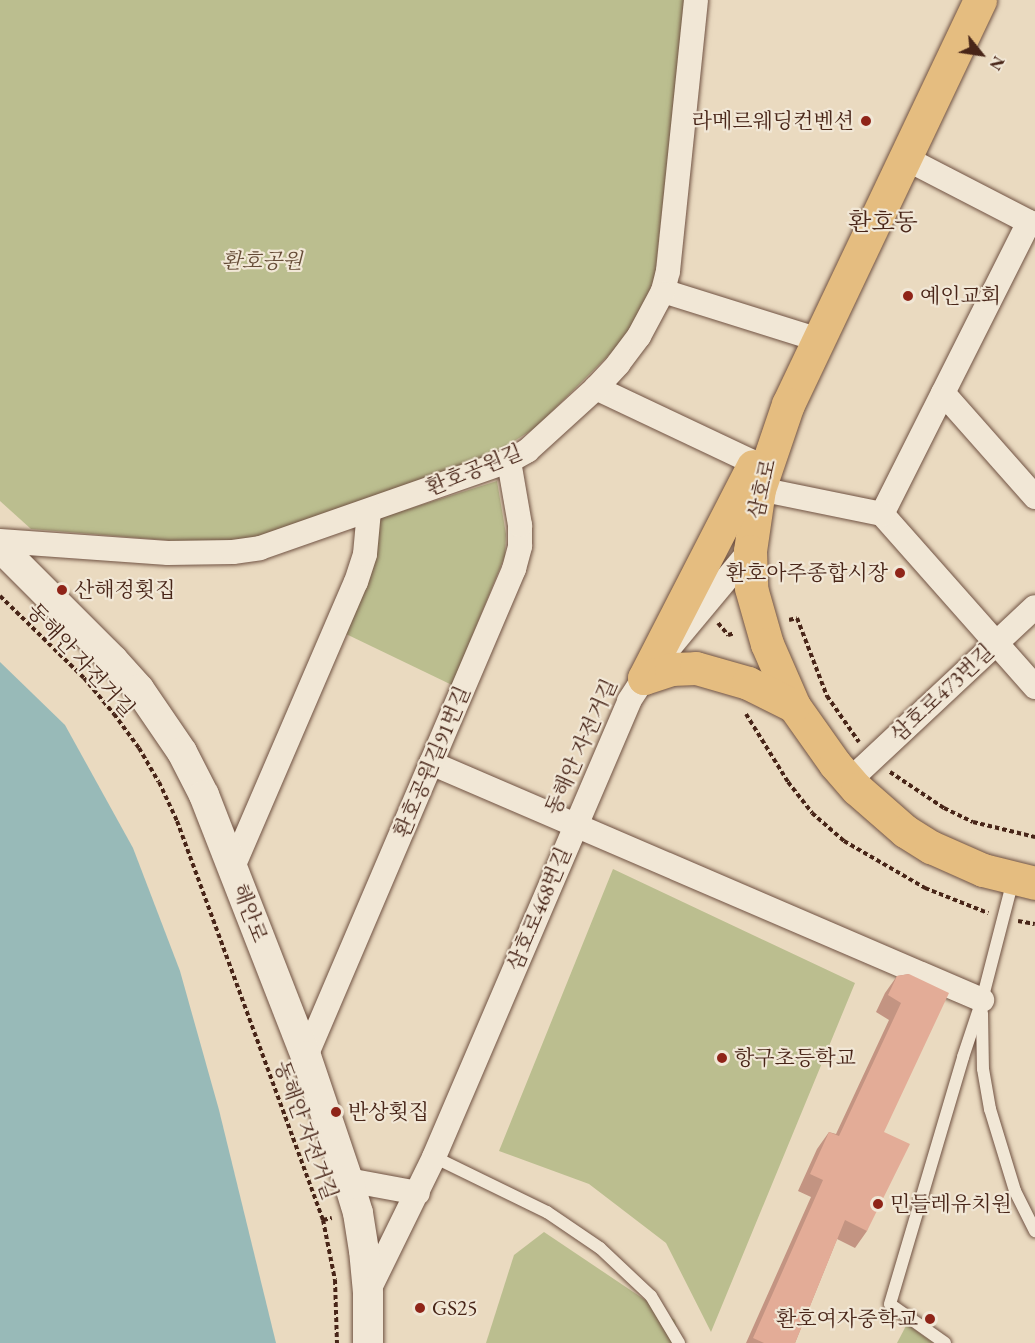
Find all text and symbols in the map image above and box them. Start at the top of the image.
north arrow [951,24,1011,84]
text: N [985,52,1009,74]
place label: 라메르웨딩컨벤션 [692,108,854,134]
marker: 라메르웨딩컨벤션 [859,114,873,128]
district label: 환호동 [848,208,918,236]
park label: 환호공원 [221,248,303,274]
place label: 예인교회 [920,283,1001,309]
marker: 예인교회 [901,289,915,303]
street label: 환호공원길 [422,439,526,501]
street label: 삼호로 [743,457,781,521]
place label: 환호아주종합시장 [726,560,888,586]
marker: 환호아주종합시장 [893,566,907,580]
place label: 산해정횟집 [74,577,175,603]
marker: 산해정횟집 [55,583,69,597]
street label: 동해안 자전거길 [22,598,140,722]
street label: 삼호로473번길 [885,639,999,747]
street label: 동해안 자전거길 [540,675,622,819]
street label: 환호공원길91번길 [389,682,475,842]
street label: 삼호로468번길 [502,843,576,975]
street label: 해안로 [227,880,273,946]
place label: 항구초등학교 [734,1045,856,1071]
marker: 항구초등학교 [715,1051,729,1065]
street label: 동해안 자전거길 [269,1057,343,1203]
place label: 반상횟집 [348,1099,429,1125]
marker: 반상횟집 [329,1105,343,1119]
place label: 민들레유치원 [890,1191,1012,1217]
marker: 민들레유치원 [871,1197,885,1211]
place label: GS25 [432,1295,477,1321]
marker: GS25 [413,1301,427,1315]
place label: 환호여자중학교 [776,1306,918,1332]
marker: 환호여자중학교 [923,1312,937,1326]

